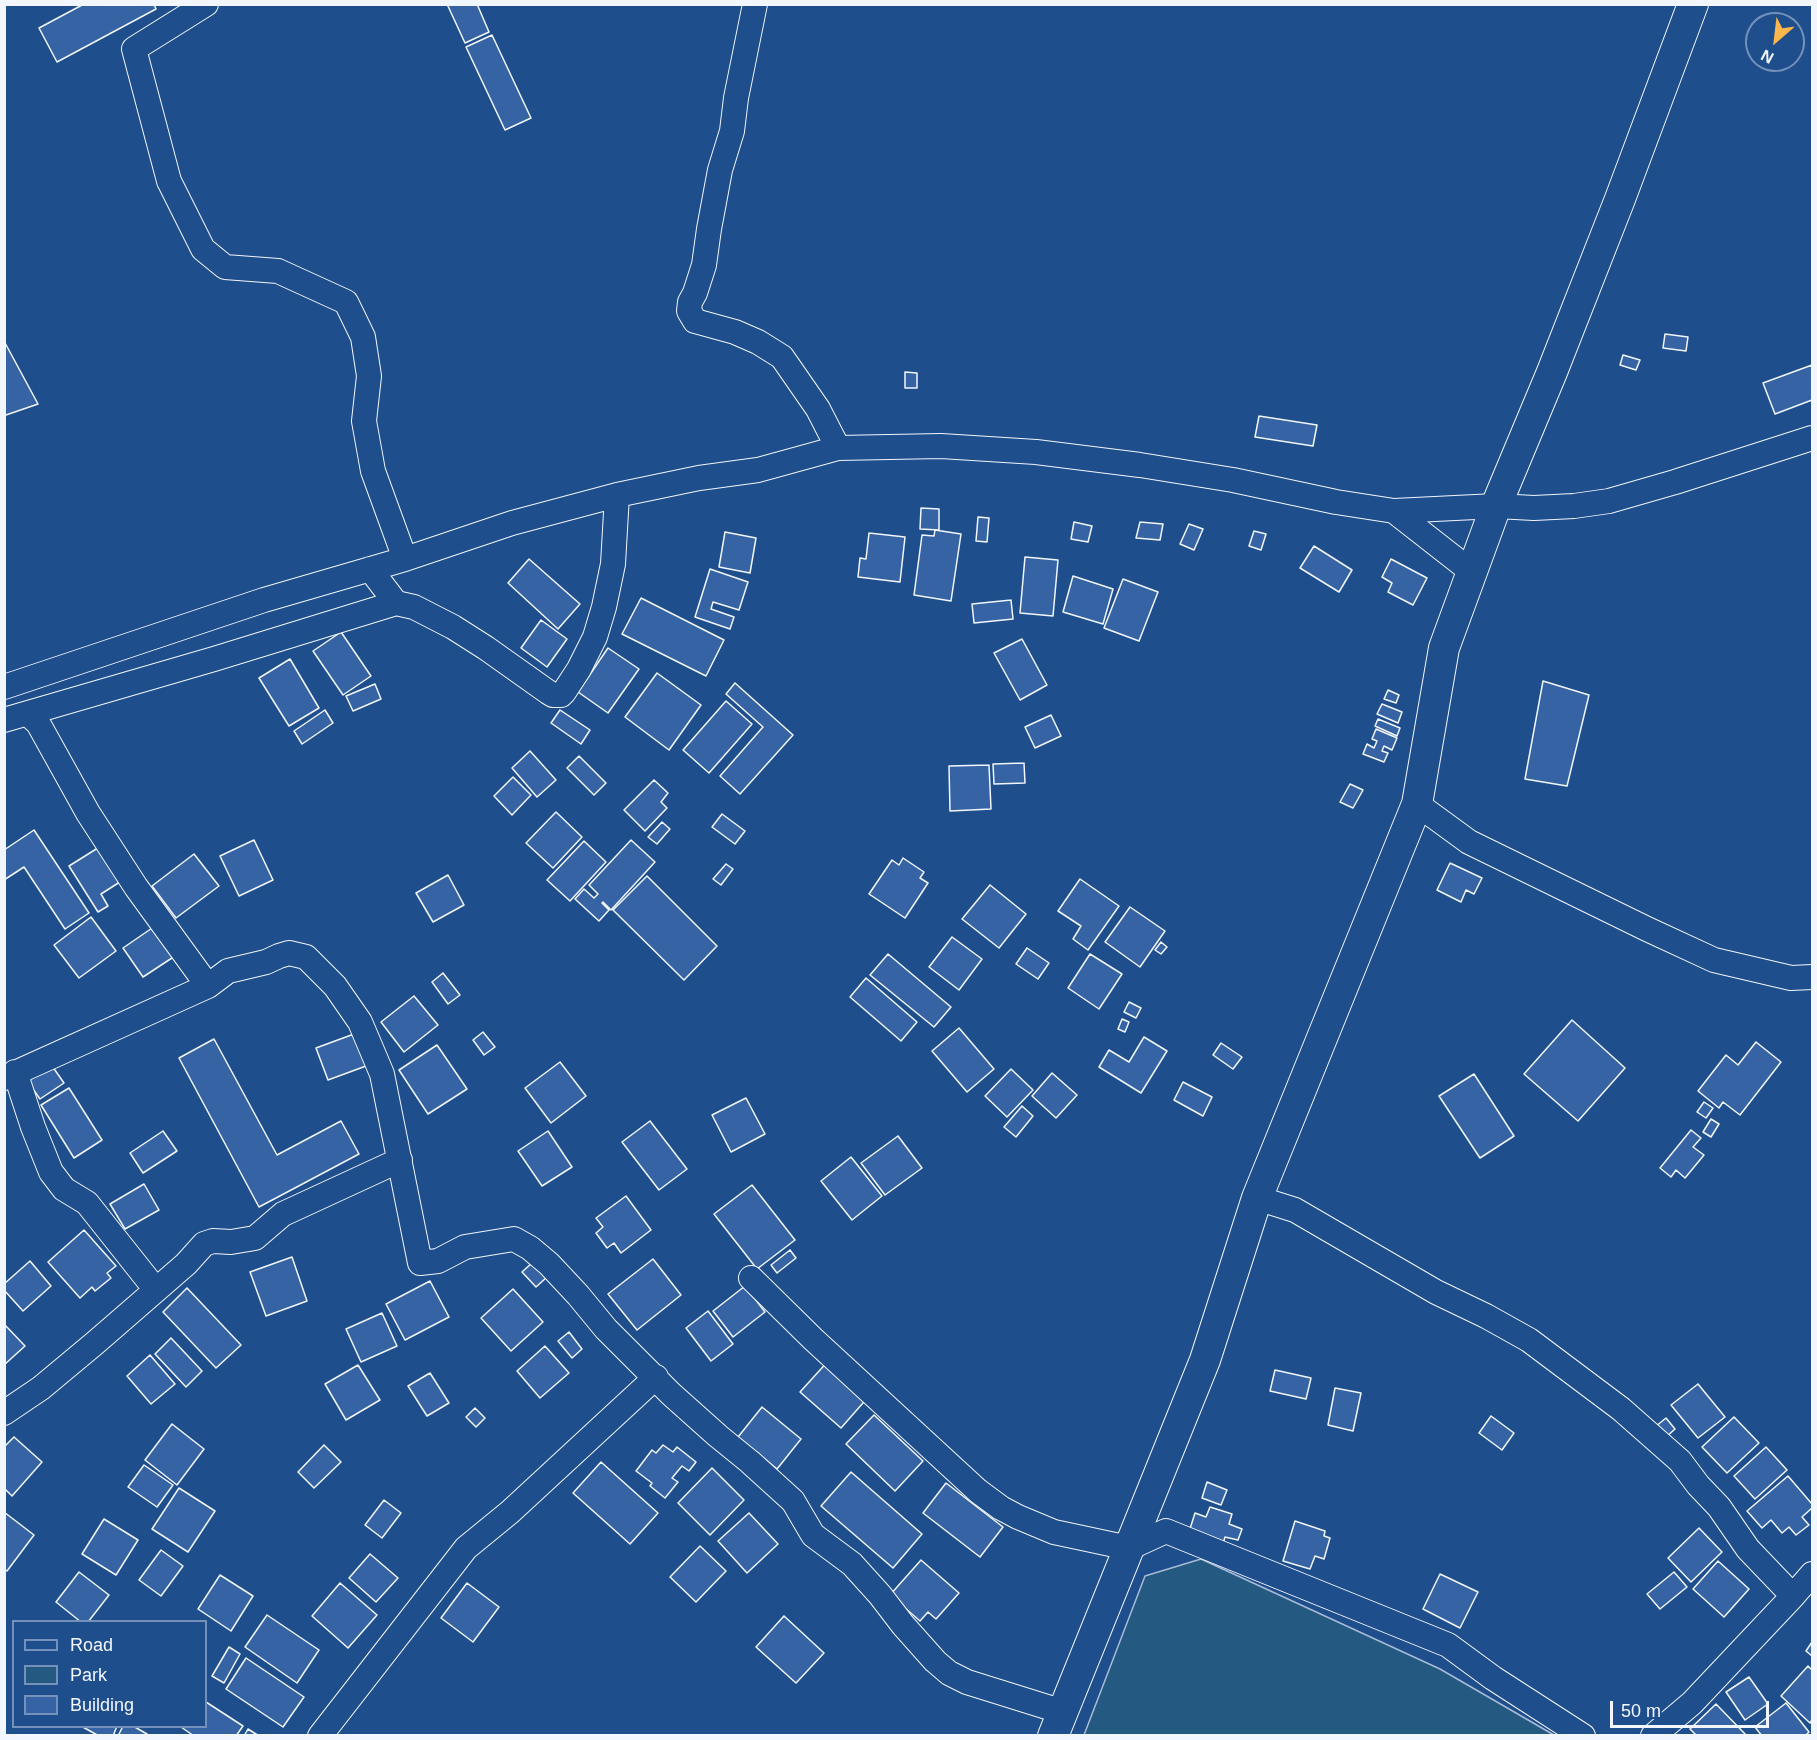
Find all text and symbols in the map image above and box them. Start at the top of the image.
north arrow [1745,12,1805,72]
text: N [1758,46,1776,67]
legend [12,1620,207,1728]
text: Road [70,1635,113,1655]
text: Park [70,1665,107,1685]
scale bar [1613,1689,1772,1727]
text: Building [70,1695,134,1715]
text: 50 m [1621,1701,1661,1721]

